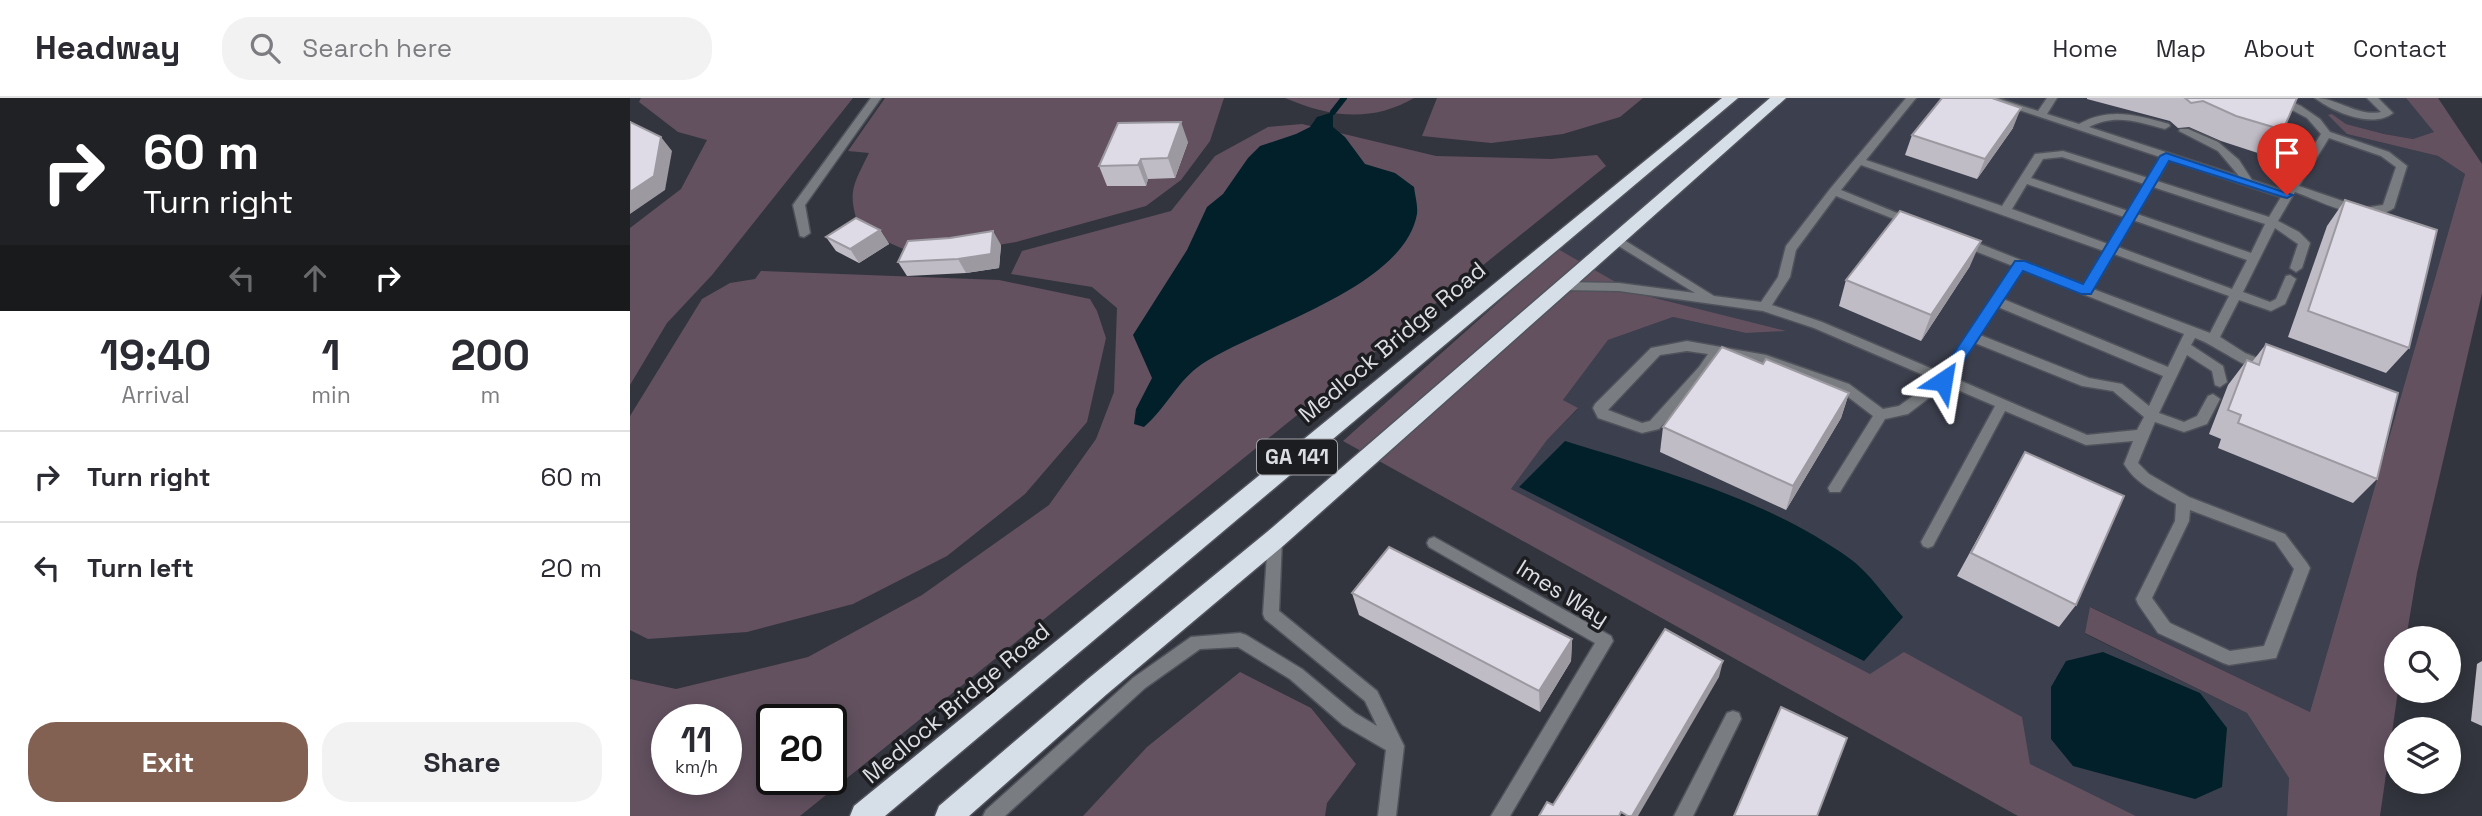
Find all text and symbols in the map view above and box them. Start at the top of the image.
search box [222,17,712,80]
text: Headway [35,27,180,69]
icon: search [246,29,284,67]
text: Search here [302,31,452,65]
text: Home [2052,33,2118,64]
text: Map [2156,33,2206,64]
text: About [2244,33,2315,64]
text: Contact [2353,33,2447,64]
text: 60 m [143,121,259,183]
pin [2257,123,2317,195]
icon: right [28,126,119,217]
icon: arrive [2268,134,2306,172]
text: Turn right [143,182,293,222]
street label: Medlock Bridge Road [1292,255,1492,429]
icon: left [223,259,261,297]
icon: ahead [296,259,334,297]
icon: right [369,259,407,297]
text: 19:40 [100,329,211,382]
text: 1 [322,329,340,382]
text: 200 [451,329,530,382]
position arrow [1906,344,1980,418]
text: Arrival [121,380,190,410]
text: min [311,380,351,410]
text: m [480,380,500,410]
road number: GA 141 [1257,440,1337,474]
icon: right [28,458,66,496]
text: Turn right [87,460,211,494]
text: 60 m [540,460,602,494]
icon: left [28,549,66,587]
text: Turn left [87,551,194,585]
text: 20 m [541,551,602,585]
street label: Imes Way [1511,553,1615,633]
street label: Medlock Bridge Road [856,616,1056,790]
map controls [2384,626,2461,794]
button: search [2384,626,2461,703]
speed limit sign: 20 [756,704,847,795]
button: layers [2384,717,2461,794]
text: 11 [681,718,712,762]
button: Exit [28,722,308,802]
button: Share [322,722,602,802]
text: km/h [675,755,718,778]

